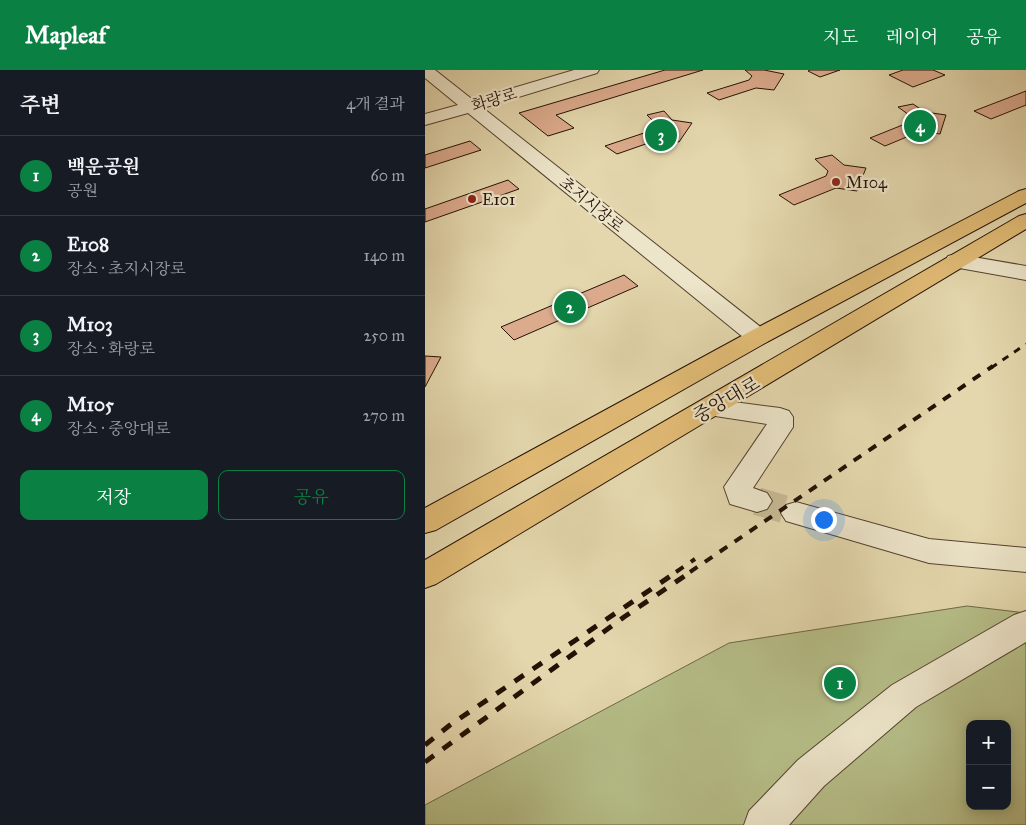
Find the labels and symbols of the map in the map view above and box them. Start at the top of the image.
street label: 화랑로 [469,83,520,115]
pin: 4 [904,107,936,145]
pin: 3 [645,116,677,154]
street label: 초지시장로 [556,173,628,236]
place label: M104 [846,173,888,192]
marker: M104 [830,176,842,188]
place label: E101 [482,190,515,209]
marker: E101 [466,193,478,205]
pin: 2 [554,288,586,326]
street label: 중앙대로 [689,371,764,428]
your location [811,507,837,533]
pin: 1 [824,664,856,702]

